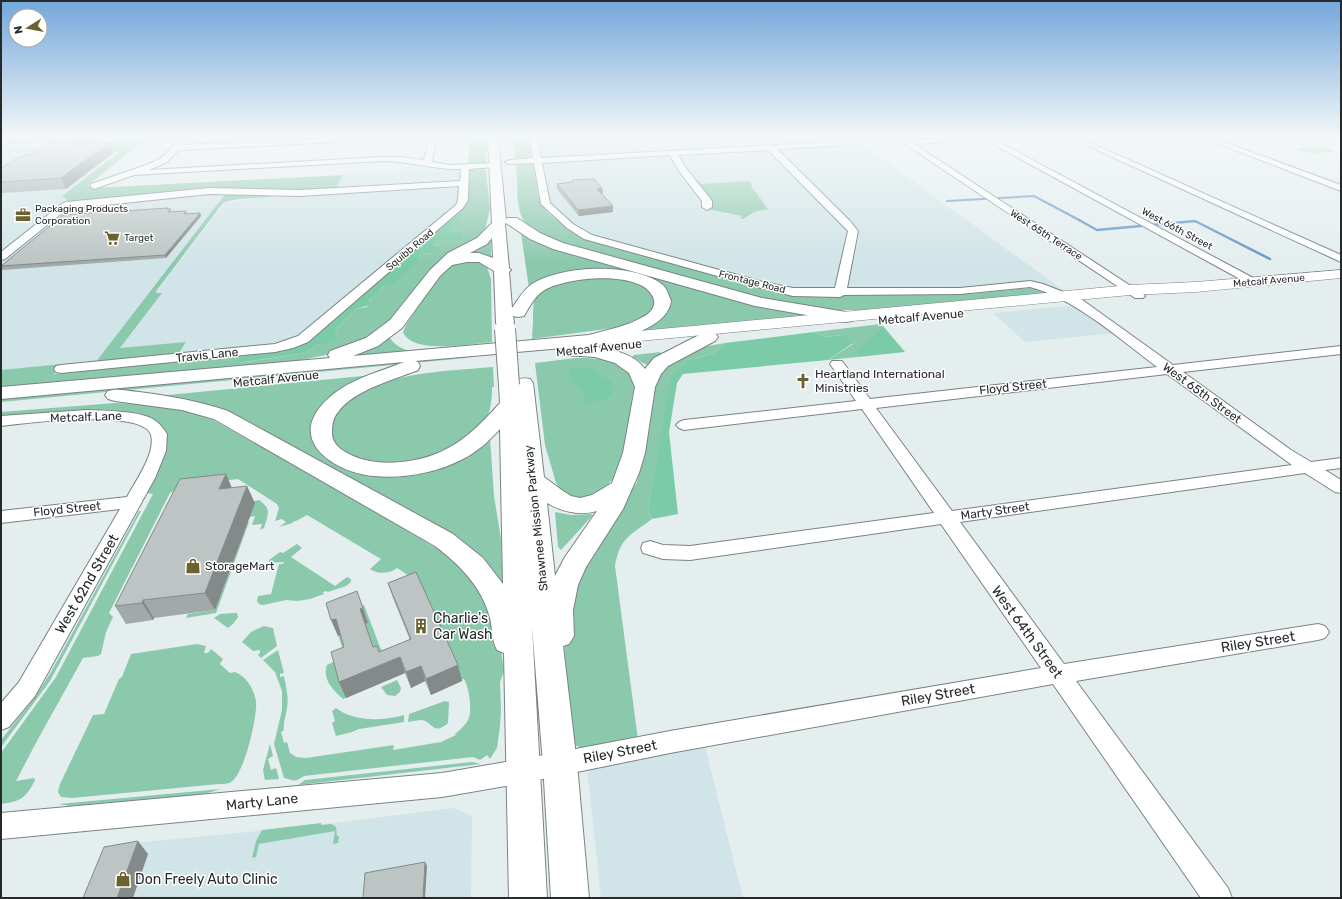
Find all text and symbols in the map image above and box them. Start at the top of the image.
north arrow [8,8,48,48]
text: N [12,25,26,35]
place label: Packaging Products Corporation [35,203,128,227]
street label: West 66th Street [1140,205,1214,253]
office icon: Packaging Products Corporation [14,206,32,224]
street label: West 65th Terrace [1008,207,1085,263]
street label: Squibb Road [384,227,436,273]
supermarket icon: Target [103,229,121,247]
place label: Target [124,232,154,244]
street label: Frontage Road [717,268,787,296]
street label: Metcalf Avenue [1233,272,1306,290]
street label: Metcalf Avenue [878,306,965,328]
street label: Metcalf Avenue [555,337,643,359]
street label: Travis Lane [175,345,239,365]
street label: West 65th Street [1160,360,1244,426]
place label: Heartland International Ministries [815,367,945,395]
street label: Metcalf Avenue [232,368,320,390]
church icon: Heartland International Ministries [794,372,812,390]
street label: Floyd Street [979,376,1048,398]
street label: Metcalf Lane [50,409,122,425]
street label: Shawnee Mission Parkway [521,444,551,592]
street label: Floyd Street [33,498,102,520]
street label: Marty Street [960,499,1031,523]
street label: West 62nd Street [52,531,123,637]
shop icon: StorageMart [184,557,202,575]
place label: StorageMart [205,559,275,573]
street label: West 64th Street [988,583,1066,682]
place label: Charlie's Car Wash [433,610,493,643]
building icon: Charlie's Car Wash [412,617,430,635]
street label: Riley Street [1220,628,1297,656]
street label: Riley Street [900,680,977,710]
street label: Riley Street [582,736,659,767]
street label: Marty Lane [225,790,299,814]
shop icon: Don Freely Auto Clinic [114,870,132,888]
place label: Don Freely Auto Clinic [135,871,278,888]

